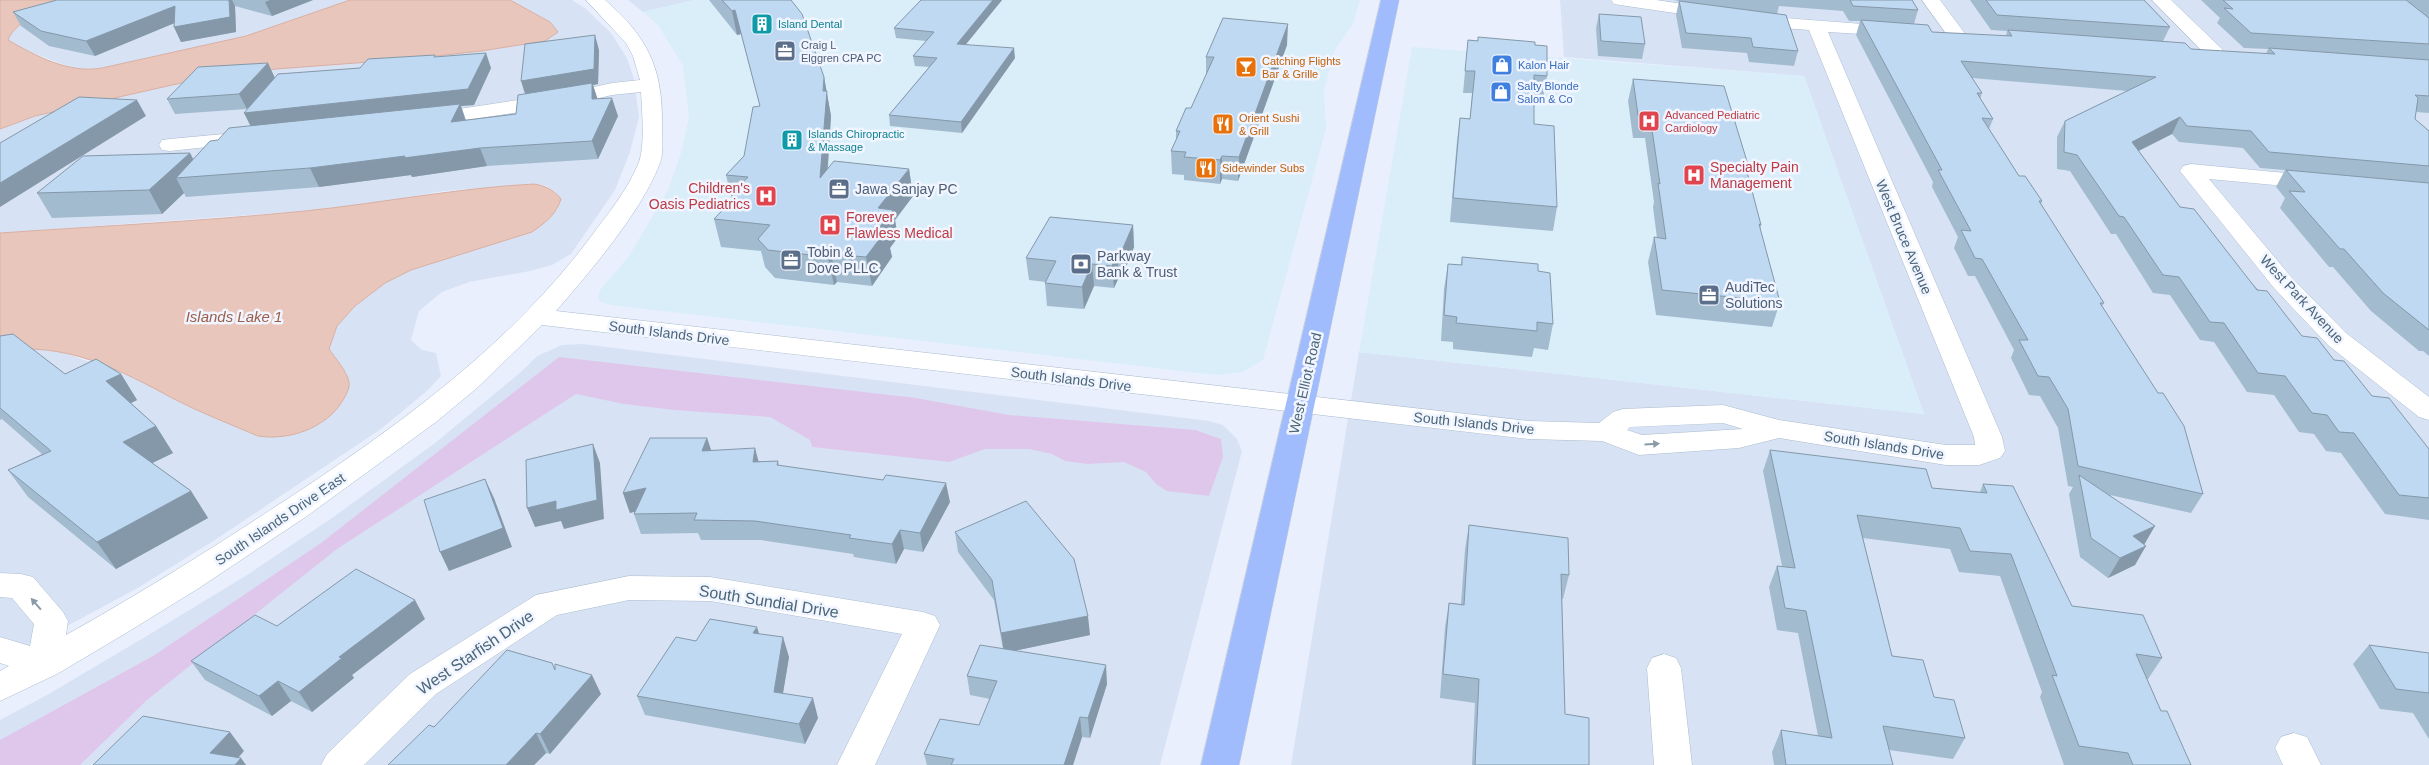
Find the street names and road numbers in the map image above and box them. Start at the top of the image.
street label: West Bruce Avenue [1873,178,1935,297]
street label: West Park Avenue [2257,252,2347,347]
street label: South Islands Drive [608,318,730,348]
street label: West Elliot Road [1286,331,1324,435]
street label: South Islands Drive [1010,364,1132,394]
street label: South Islands Drive [1413,409,1535,437]
street label: South Islands Drive [1823,428,1945,462]
street label: South Islands Drive East [212,469,348,568]
street label: South Sundial Drive [698,582,840,621]
street label: West Starfish Drive [414,607,537,698]

